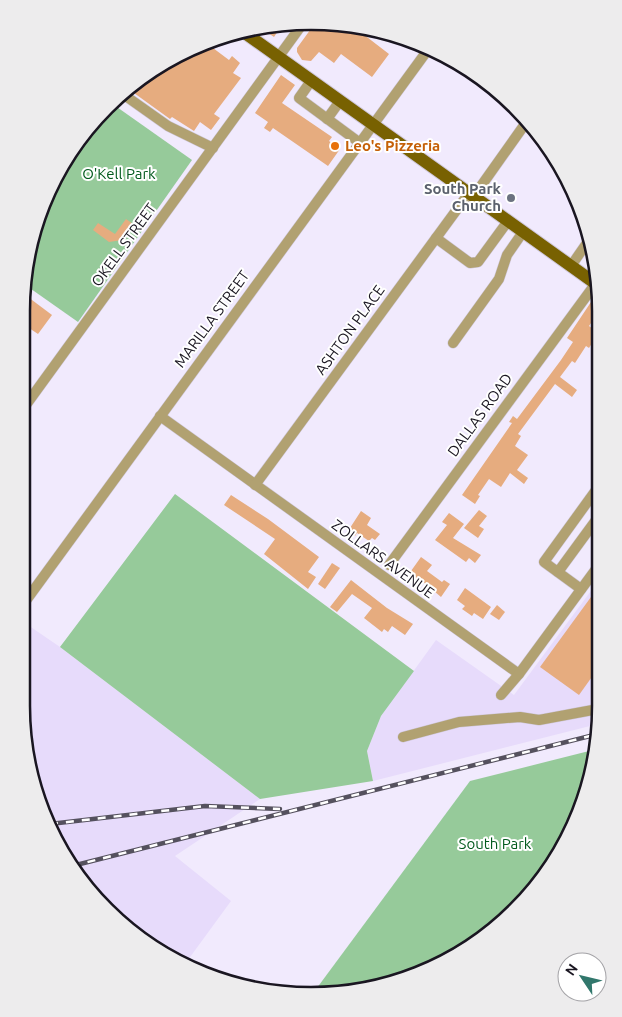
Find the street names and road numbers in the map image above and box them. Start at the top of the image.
street label: OKELL STREET [88,199,160,290]
street label: MARILLA STREET [171,266,253,370]
street label: ASHTON PLACE [311,282,388,378]
street label: DALLAS ROAD [444,370,515,459]
street label: ZOLLARS AVENUE [329,516,438,601]

